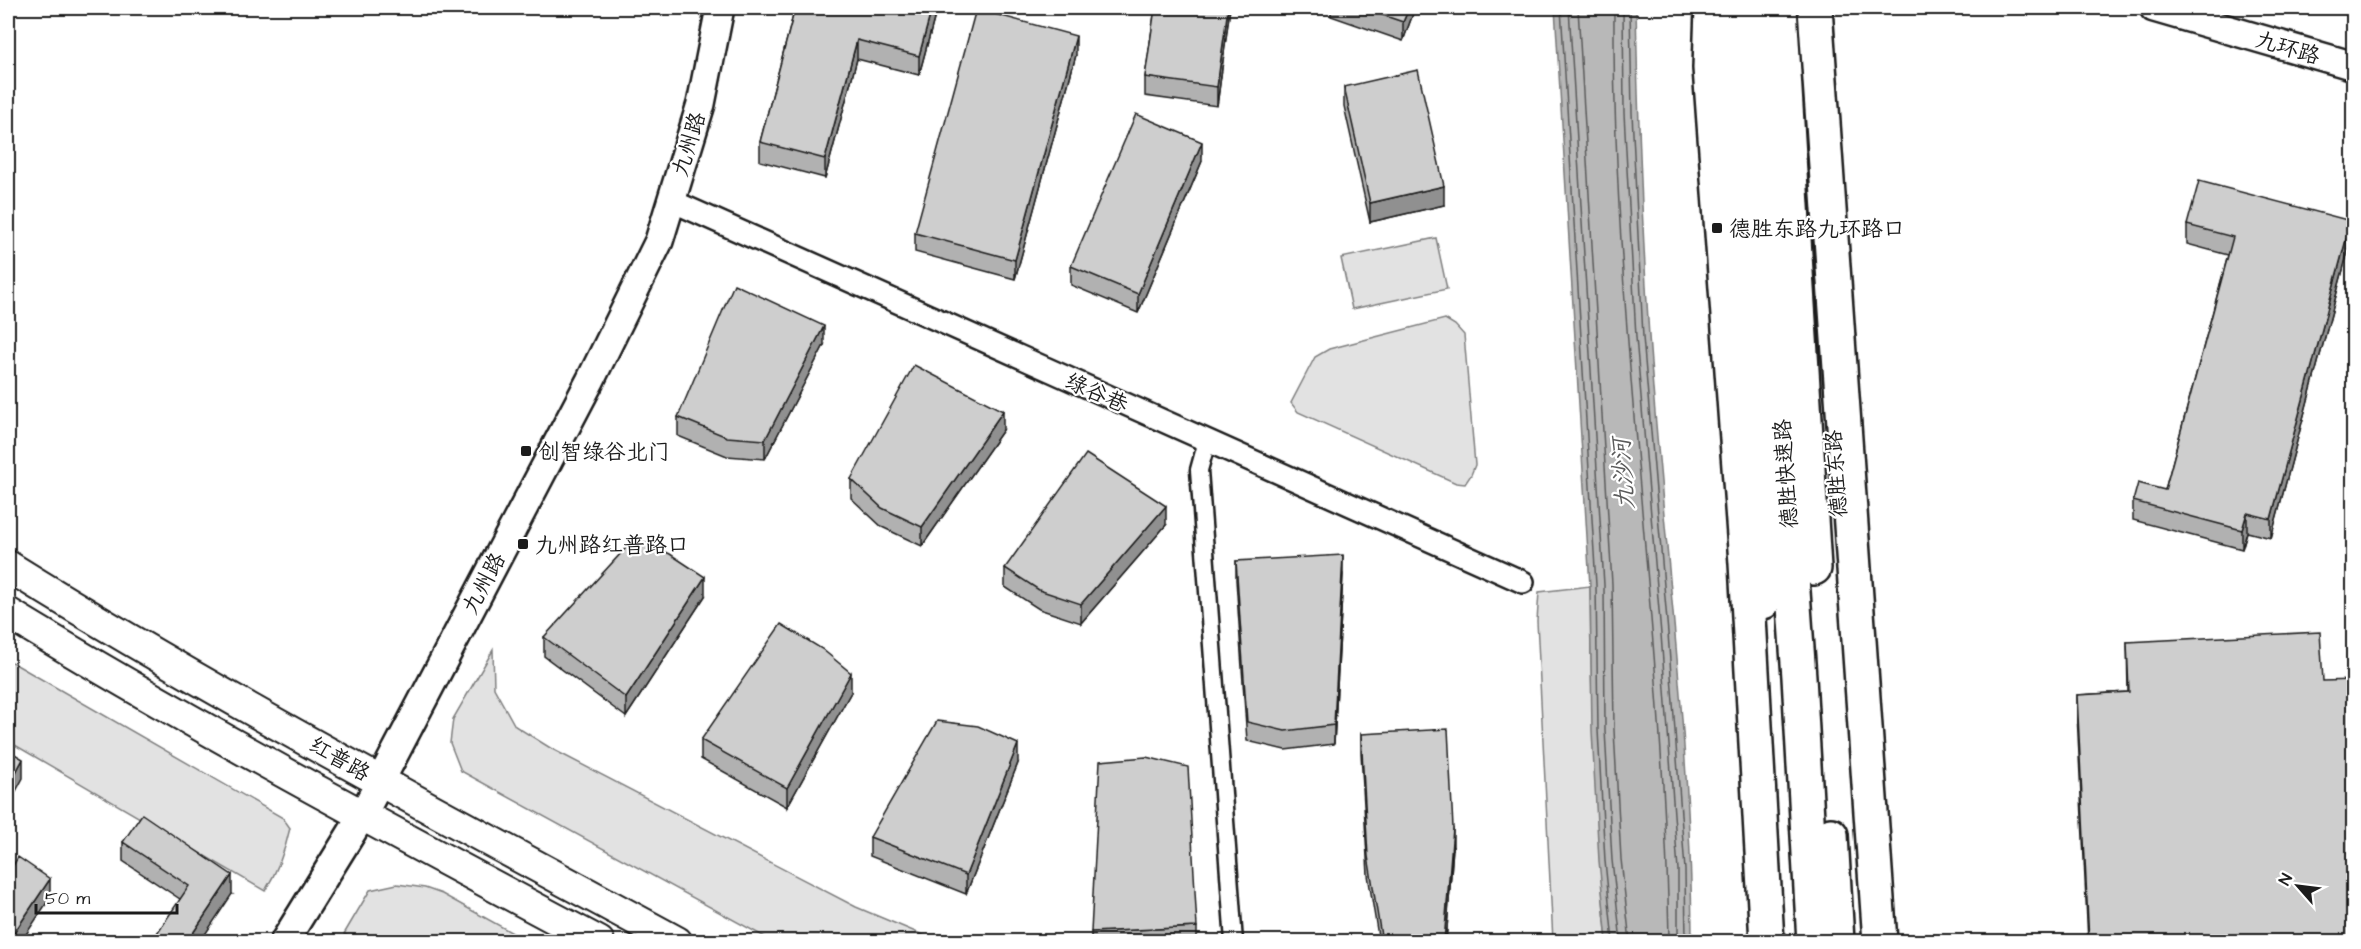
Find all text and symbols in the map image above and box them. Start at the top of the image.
street label: 九环路 [2252,24,2324,72]
street label: 九州路 [665,108,714,181]
place label: 德胜东路九环路口 [1729,214,1905,245]
marker: 德胜东路九环路口 [1710,221,1724,235]
street label: 绿谷巷 [1060,366,1133,421]
street label: 德胜快速路 [1767,418,1806,530]
street label: 德胜东路 [1818,429,1855,519]
water label: 九沙河 [1604,433,1643,511]
place label: 创智绿谷北门 [538,437,670,468]
marker: 创智绿谷北门 [519,444,533,458]
place label: 九州路红普路口 [535,530,689,561]
marker: 九州路红普路口 [516,537,530,551]
street label: 九州路 [455,547,514,620]
street label: 红普路 [303,729,376,789]
north arrow [2268,856,2328,916]
text: N [2274,870,2298,889]
scale bar [36,877,177,915]
text: 50 m [45,886,90,911]

